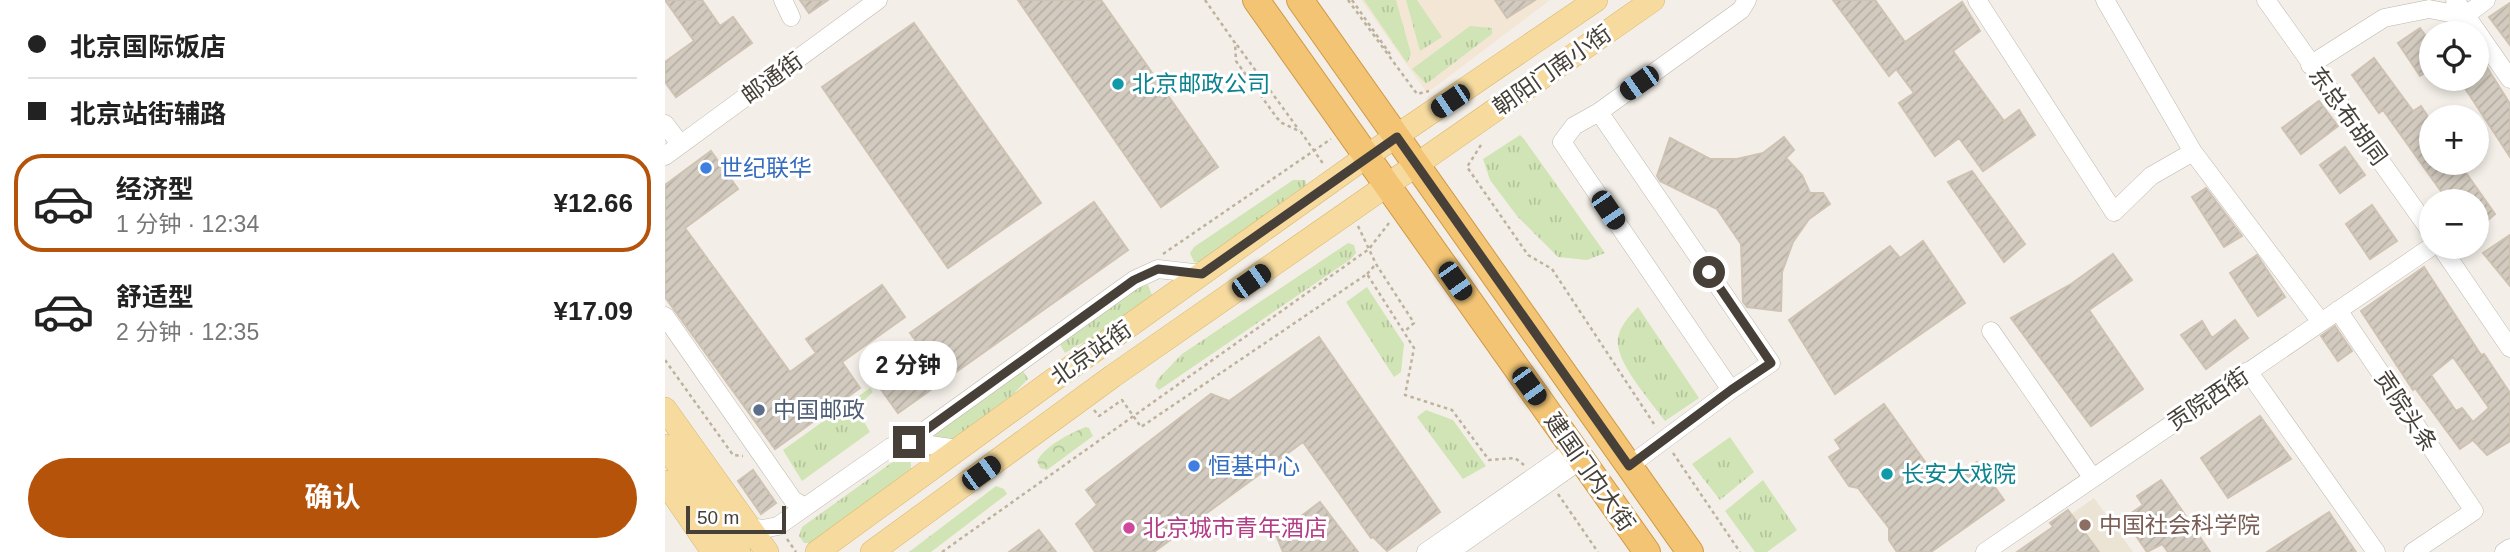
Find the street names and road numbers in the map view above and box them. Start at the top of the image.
street label: 朝阳门南小街 [1488,20,1616,120]
street label: 邮通街 [736,47,808,109]
street label: 东总布胡同 [2304,62,2392,170]
street label: 北京站街 [1046,316,1136,390]
street label: 贡院西街 [2163,362,2253,436]
street label: 贡院头条 [2369,366,2443,456]
street label: 建国门内大街 [1540,408,1640,536]

